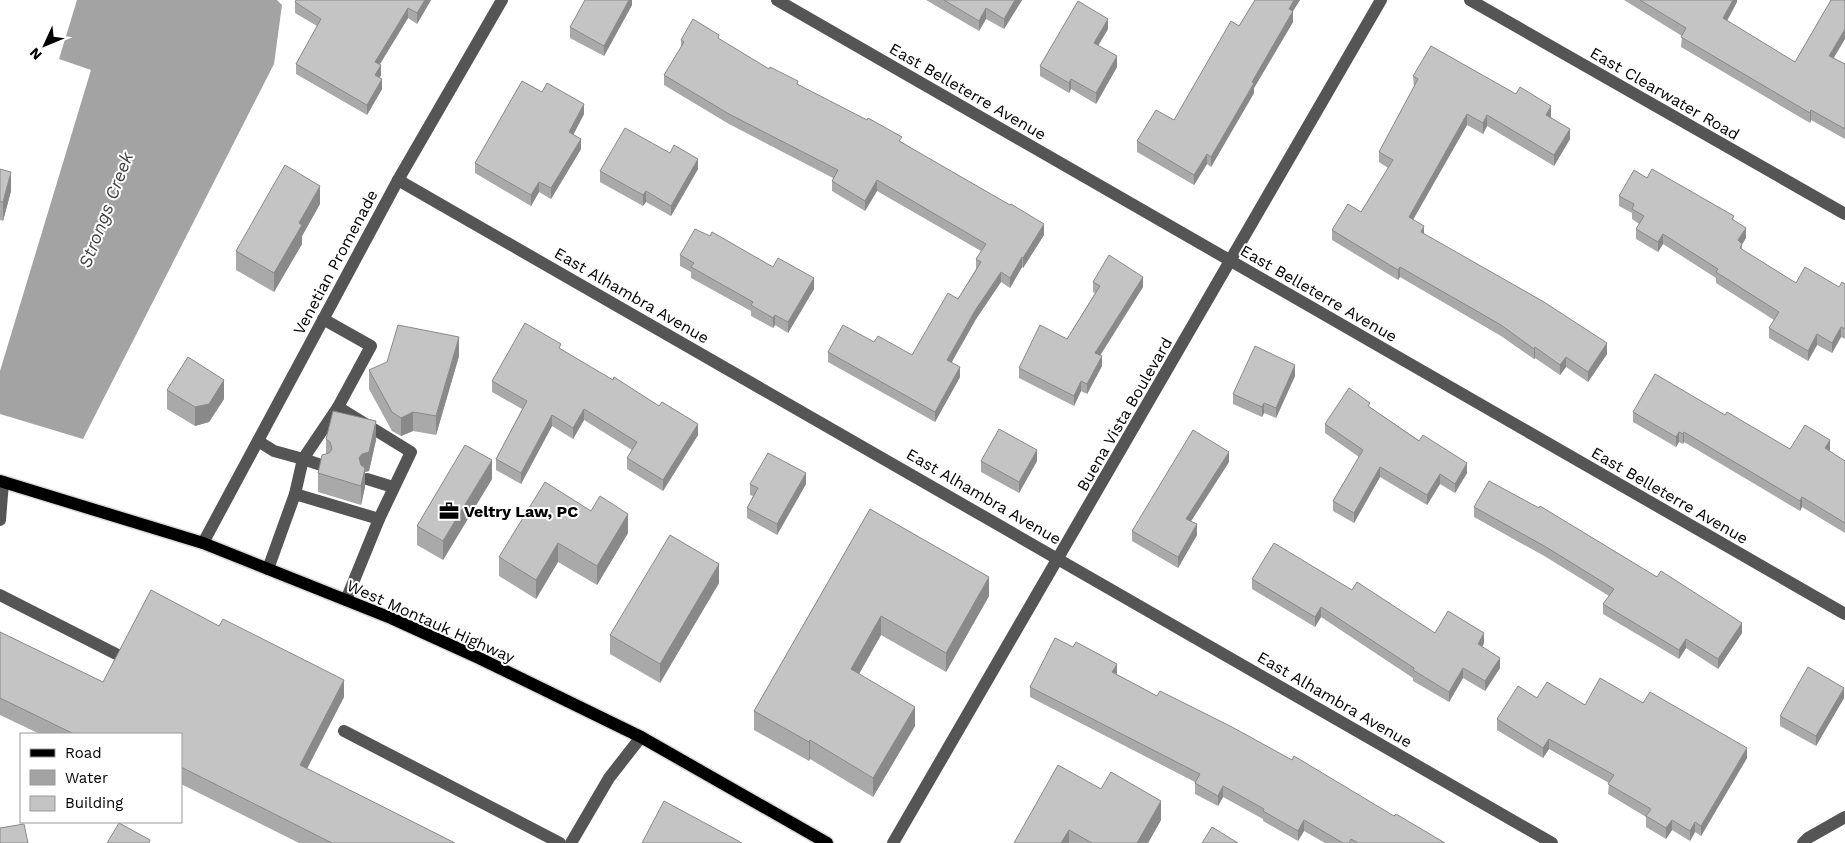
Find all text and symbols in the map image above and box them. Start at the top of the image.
north arrow [20,20,70,70]
street label: East Belleterre Avenue [886,39,1049,144]
street label: East Clearwater Road [1587,43,1743,144]
text: N [26,45,45,63]
water label: Strongs Creek [74,148,138,271]
street label: Venetian Promenade [289,186,382,338]
street label: East Belleterre Avenue [1237,241,1400,346]
street label: East Alhambra Avenue [551,243,712,347]
street label: Buena Vista Boulevard [1073,334,1176,494]
street label: East Belleterre Avenue [1588,443,1751,548]
street label: East Alhambra Avenue [903,444,1064,548]
office icon: Veltry Law, PC [438,500,460,522]
place label: Veltry Law, PC [464,502,578,521]
street label: West Montauk Highway [344,576,518,667]
street label: East Alhambra Avenue [1254,647,1415,751]
legend [20,733,182,823]
text: Road [65,744,102,762]
text: Water [65,769,108,787]
text: Building [65,794,123,812]

